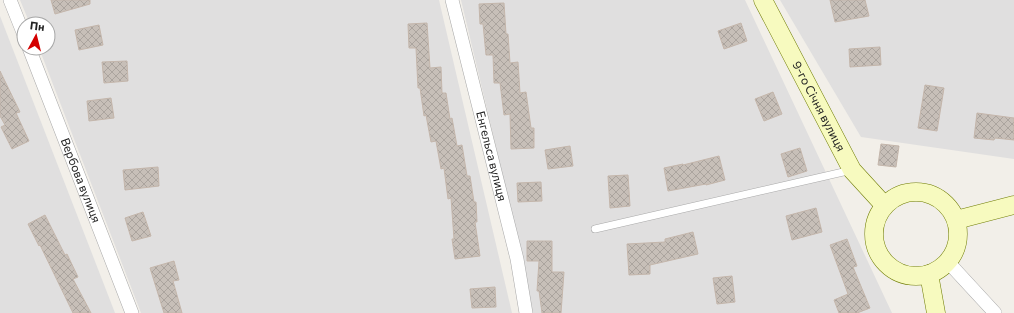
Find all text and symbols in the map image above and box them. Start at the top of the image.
north arrow [16,16,56,56]
text: Пн [29,18,45,33]
street label: 9-го Січня вулиця [790,59,849,153]
street label: Енгельса вулиця [474,109,510,202]
street label: Вербова вулиця [59,136,104,224]

